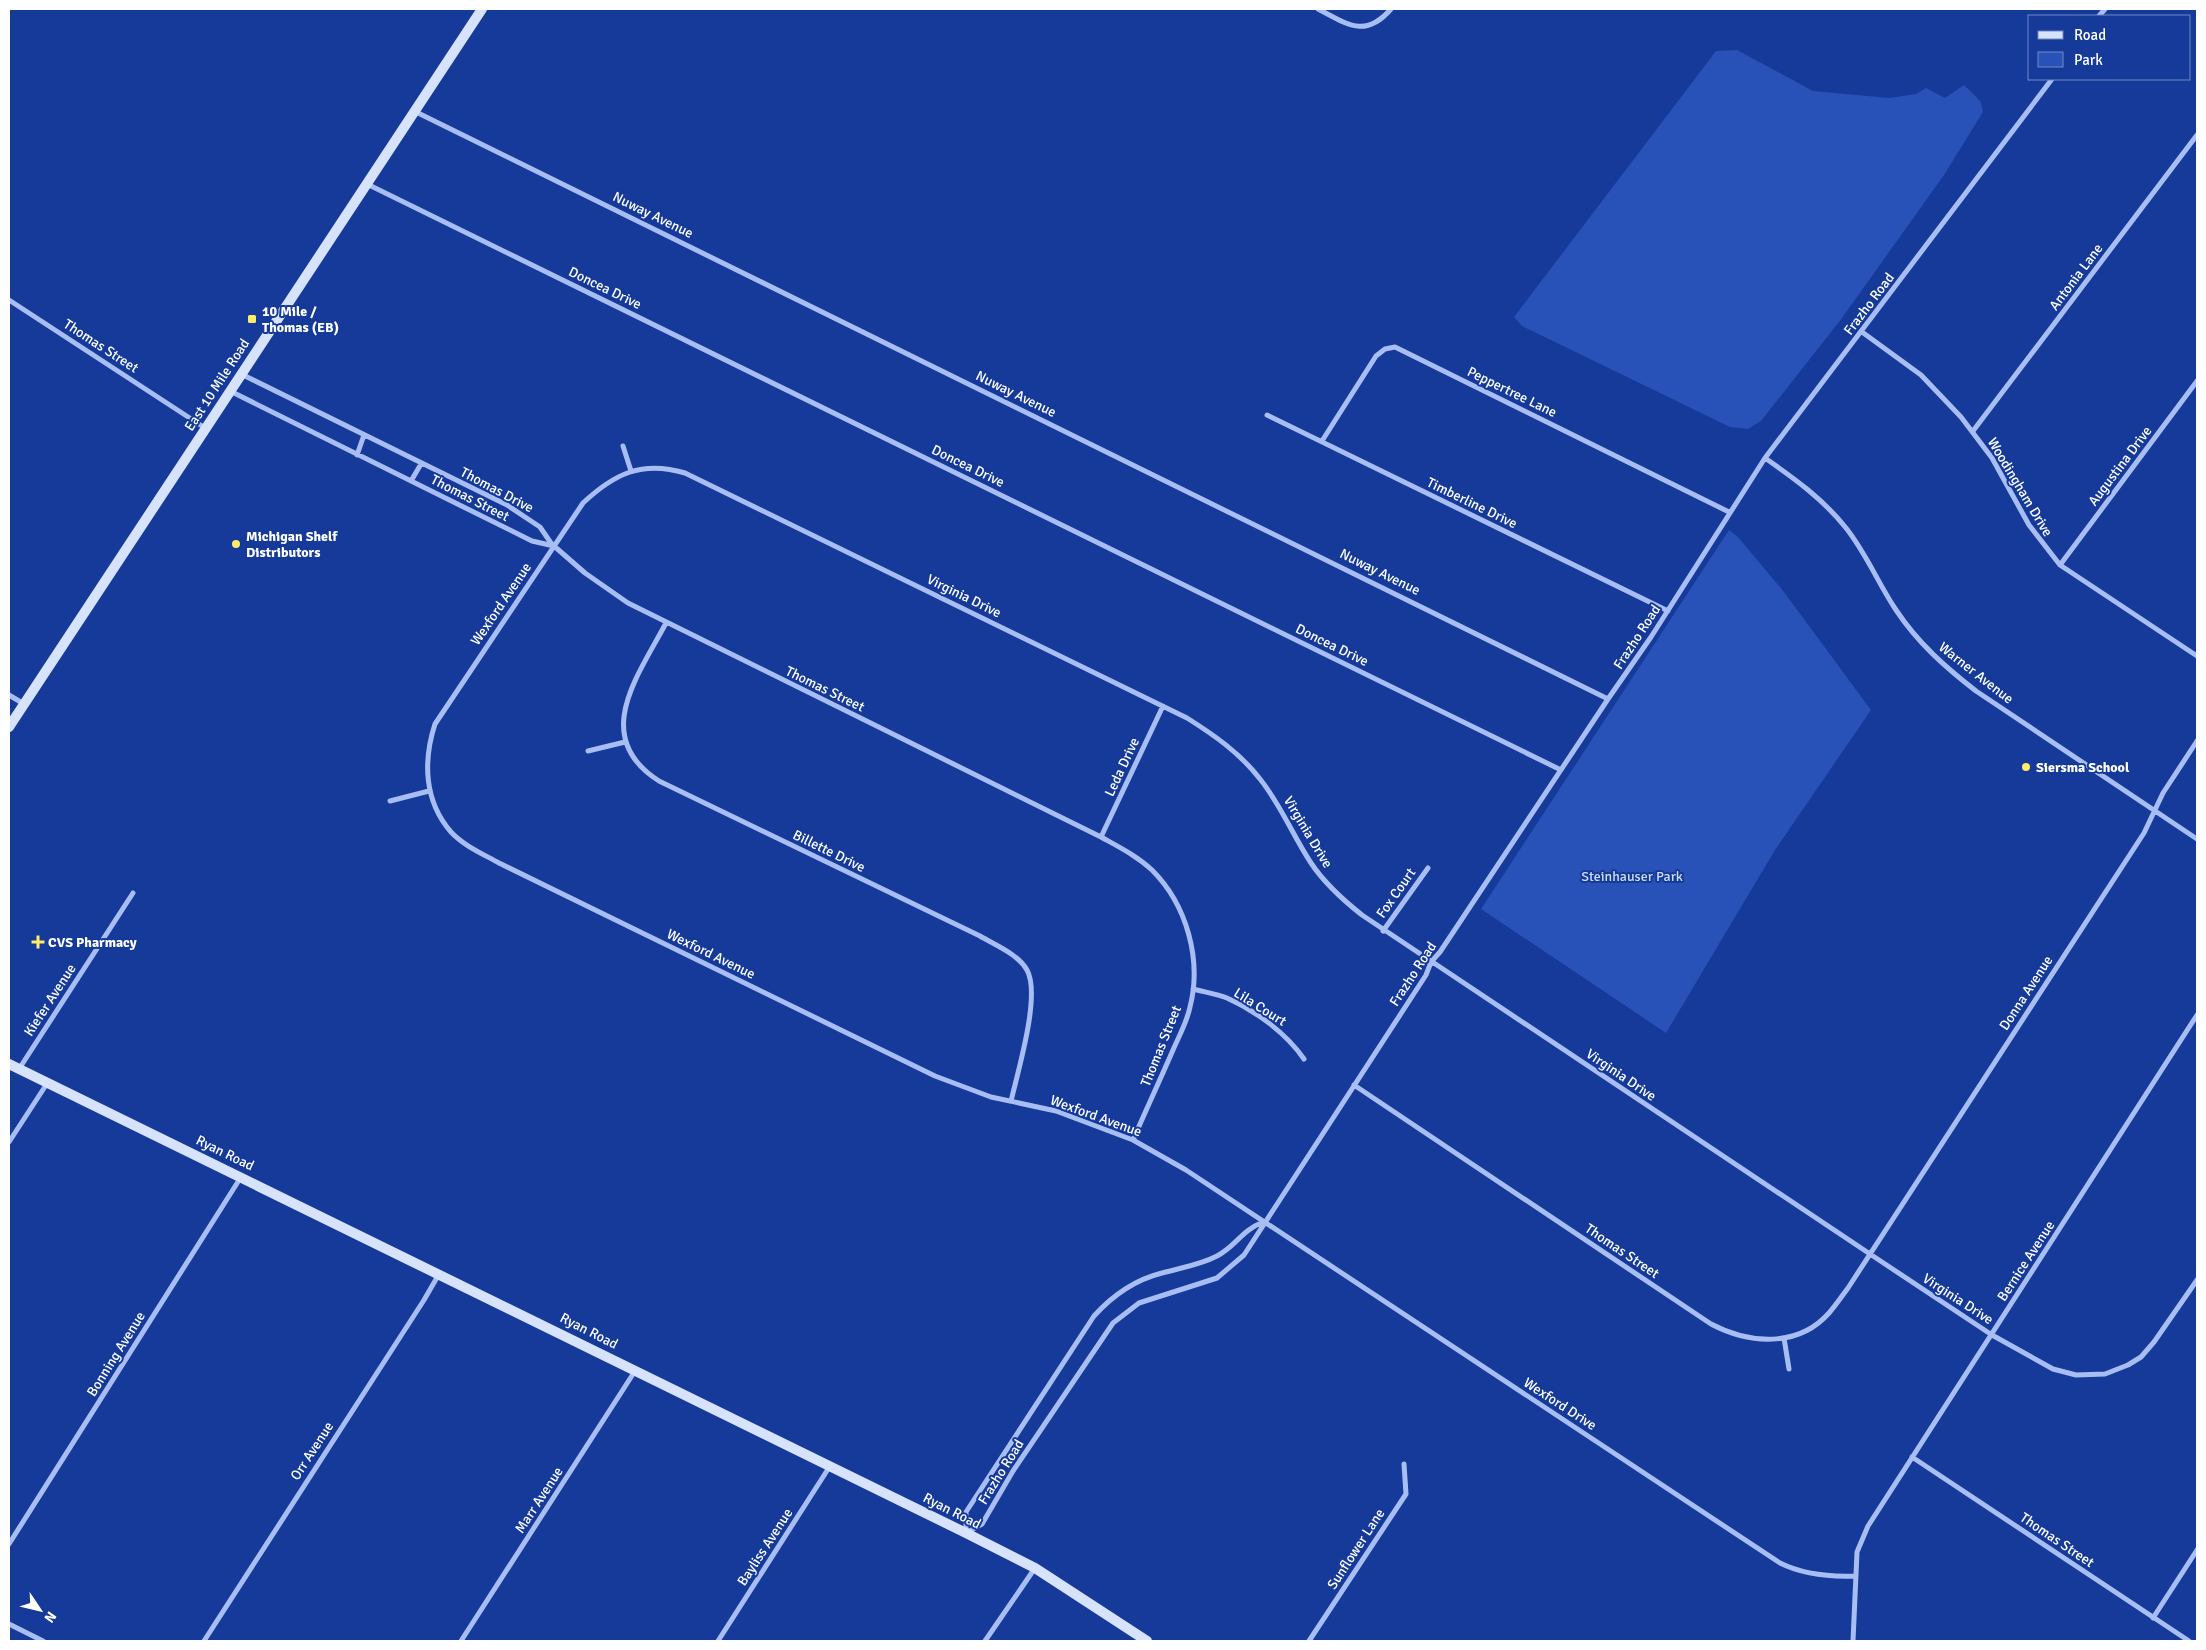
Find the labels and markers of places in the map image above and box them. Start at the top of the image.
place label: 10 Mile / Thomas (EB) [262,303,339,336]
marker: 10 Mile / Thomas (EB) [246,313,258,325]
place label: Michigan Shelf Distributors [246,528,338,561]
marker: Michigan Shelf Distributors [230,538,242,550]
place label: Siersma School [2036,759,2130,776]
marker: Siersma School [2020,761,2032,773]
place label: CVS Pharmacy [48,934,137,951]
marker: CVS Pharmacy [32,936,44,948]

